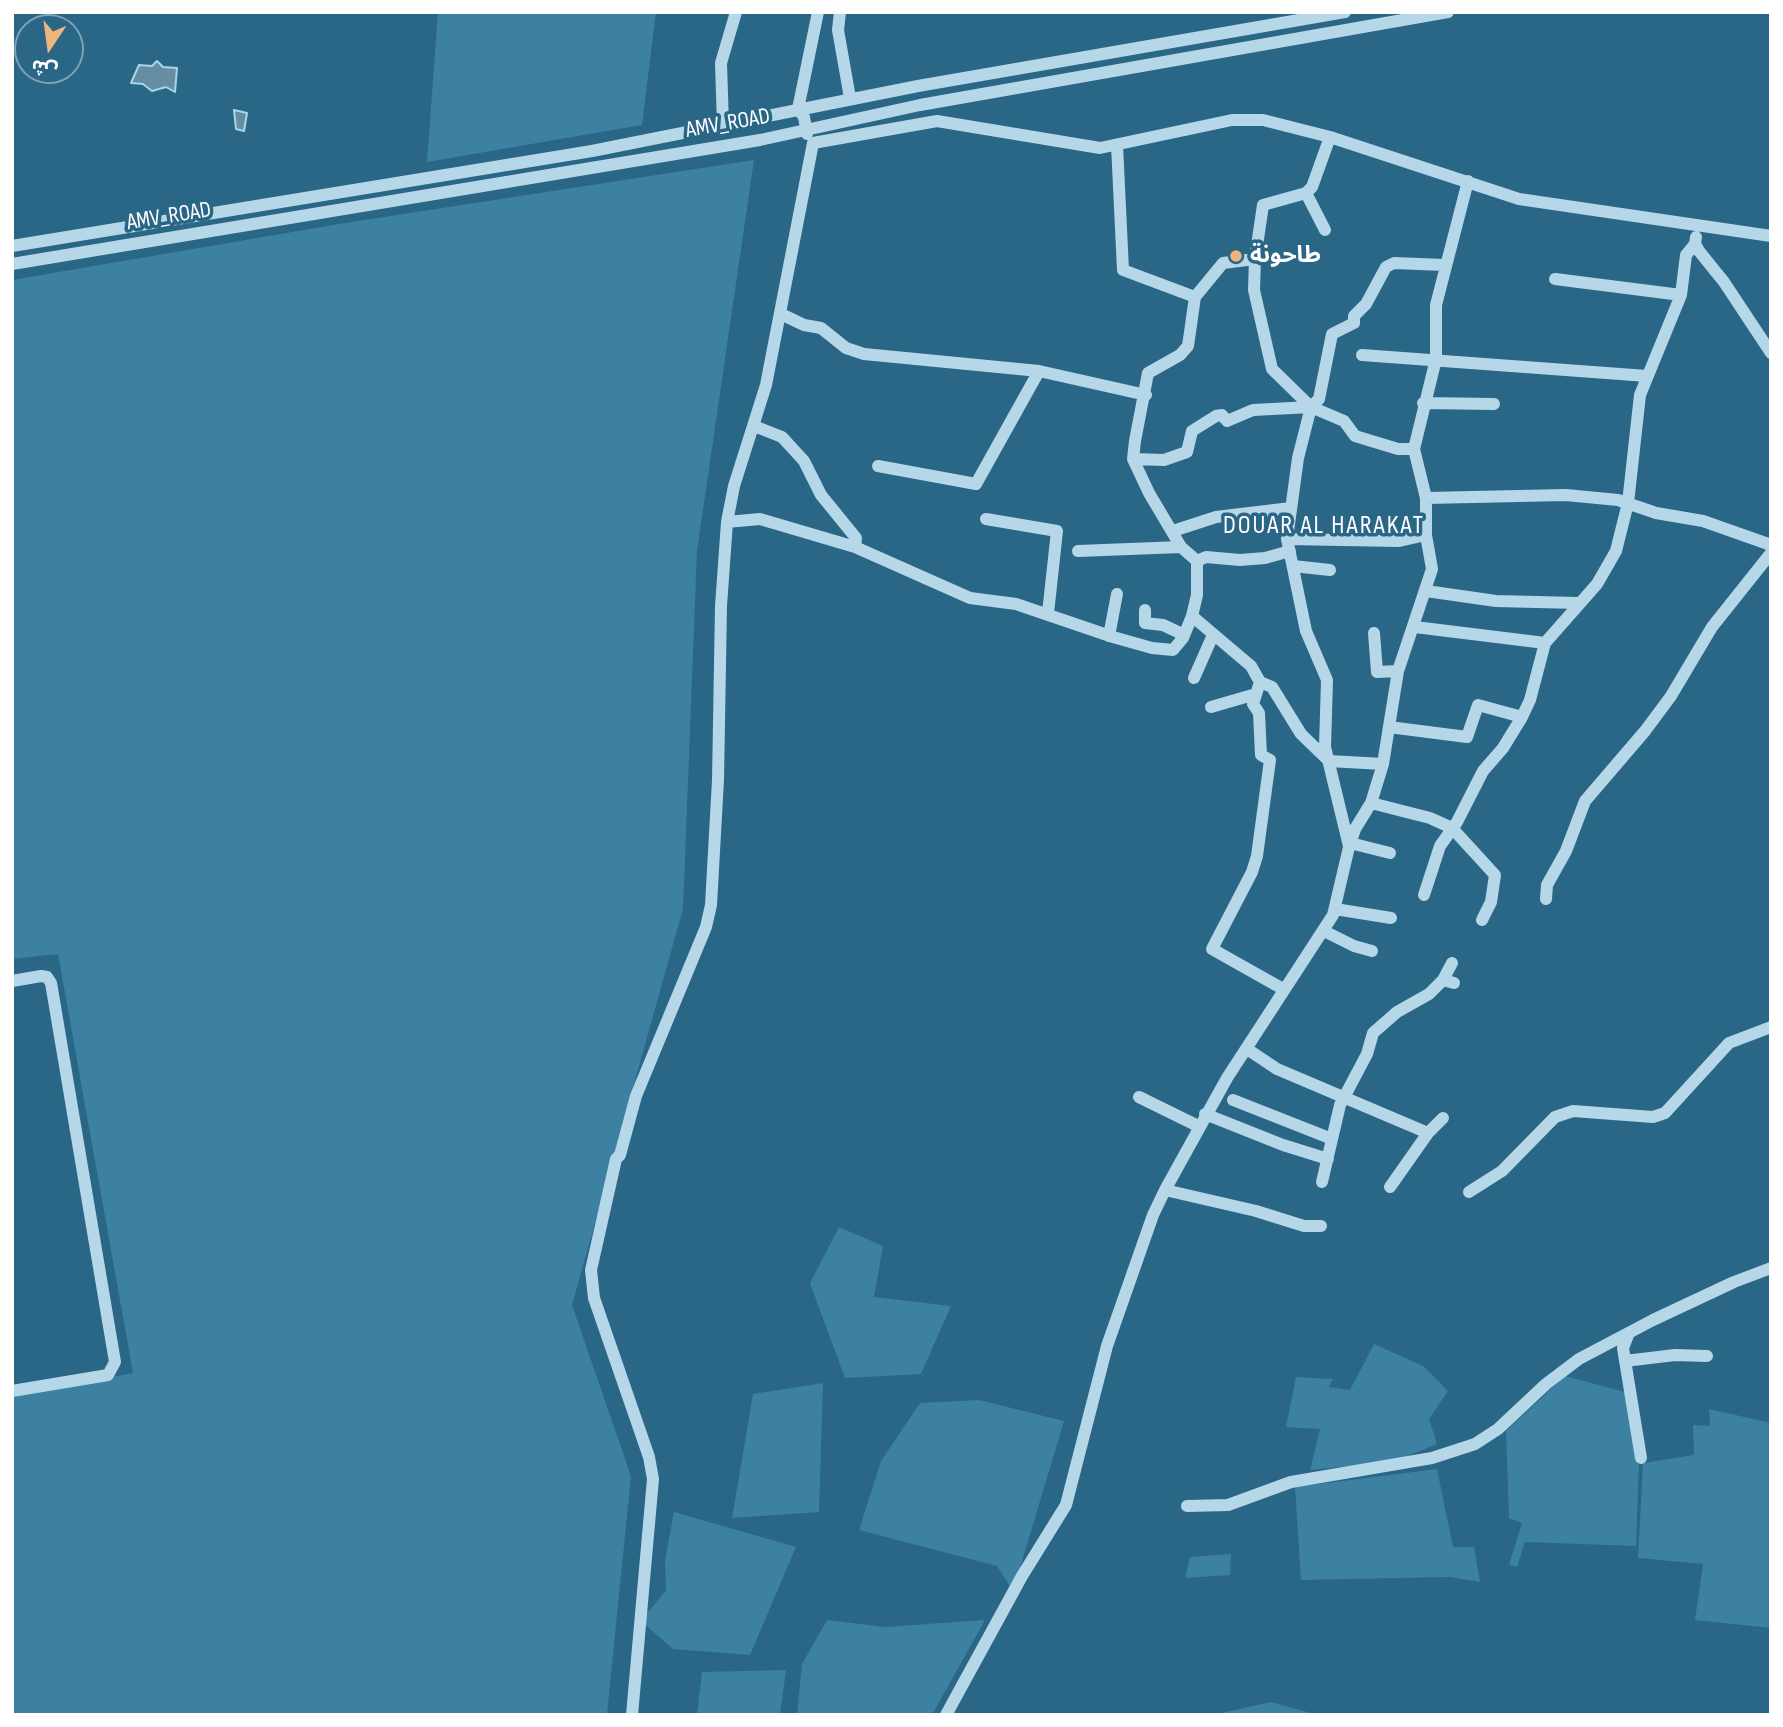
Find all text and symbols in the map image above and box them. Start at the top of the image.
north arrow [14,14,84,84]
text: ش [29,54,60,82]
street label: AMV_ROAD [684,103,772,145]
street label: AMV_ROAD [125,197,213,237]
place label: طاحونة [1250,242,1321,270]
marker: طاحونة [1228,248,1244,264]
district label: DOUAR AL HARAKAT [1225,510,1423,542]

